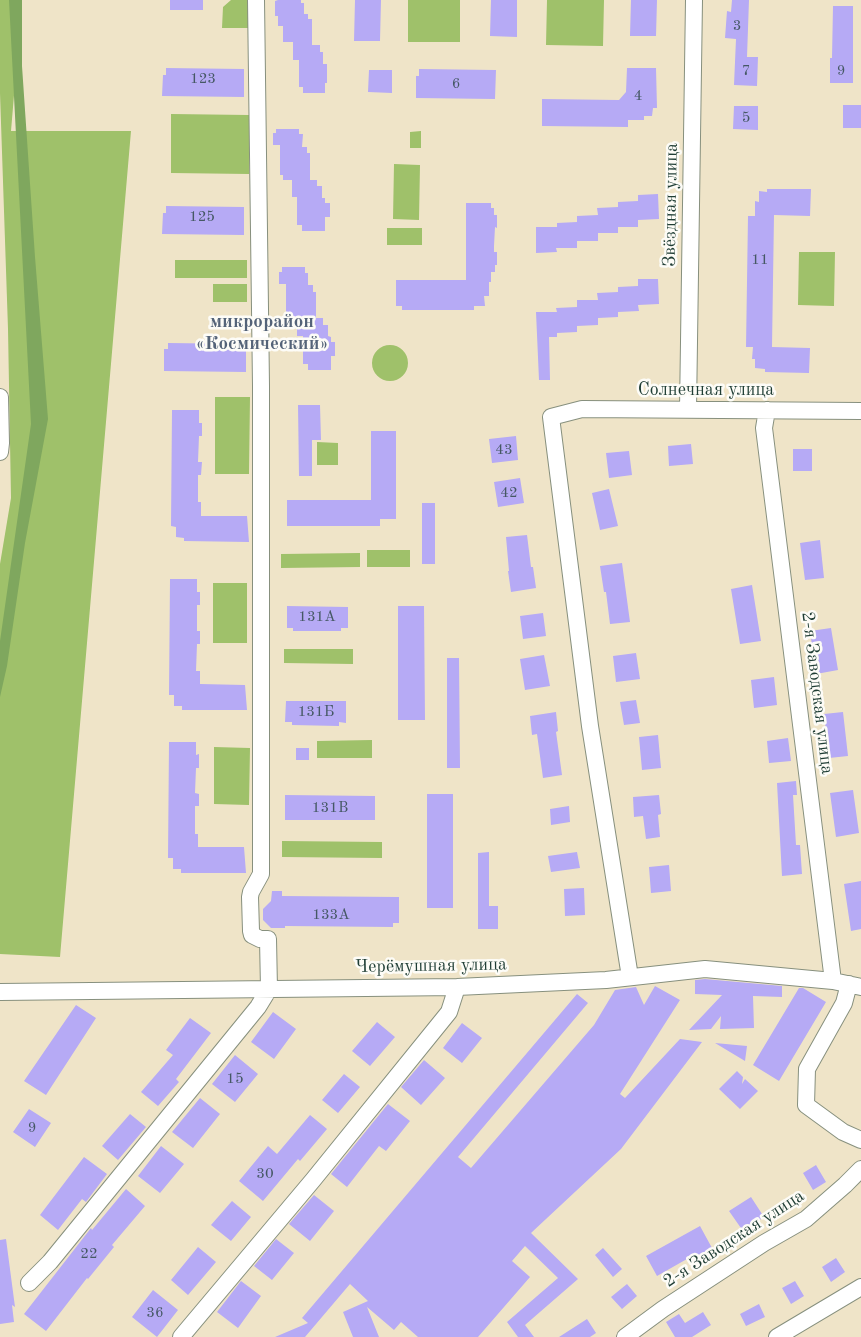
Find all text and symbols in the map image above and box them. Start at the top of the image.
house number: 3 [733,17,741,35]
house number: 7 [742,62,750,80]
house number: 9 [837,62,845,80]
house number: 123 [190,70,216,88]
house number: 6 [452,75,460,93]
house number: 4 [634,87,642,105]
house number: 5 [742,109,750,127]
street label: Звёздная улица [659,143,683,267]
house number: 125 [189,208,215,226]
house number: 11 [751,251,769,269]
district label: микрорайон «Космический» [195,311,329,355]
street label: Солнечная улица [638,379,774,401]
house number: 43 [495,441,513,459]
house number: 42 [500,484,518,502]
house number: 131А [298,608,336,626]
street label: 2-я Заводская улица [796,610,838,776]
house number: 131Б [298,703,334,721]
house number: 131В [312,799,348,817]
house number: 133А [312,906,350,924]
street label: Черёмушная улица [355,954,507,978]
house number: 15 [226,1070,244,1088]
house number: 9 [28,1119,36,1137]
house number: 30 [256,1165,274,1183]
street label: 2-я Заводская улица [659,1185,809,1293]
house number: 22 [80,1245,98,1263]
house number: 36 [146,1304,164,1322]

